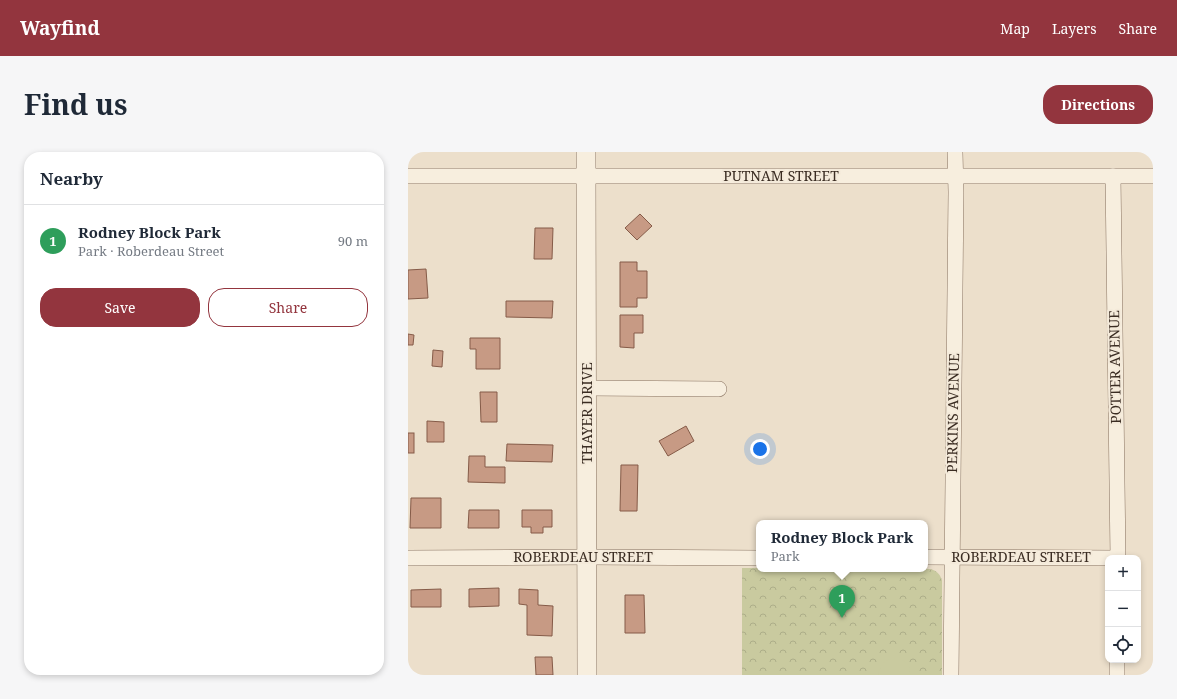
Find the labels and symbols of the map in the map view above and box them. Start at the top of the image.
street label: PUTNAM STREET [723,166,839,185]
street label: POTTER AVENUE [1104,310,1125,424]
street label: PERKINS AVENUE [942,353,963,473]
street label: THAYER DRIVE [577,362,596,464]
your location [750,439,770,459]
street label: ROBERDEAU STREET [513,547,653,566]
street label: ROBERDEAU STREET [951,547,1091,566]
pin: 1 [829,585,855,618]

